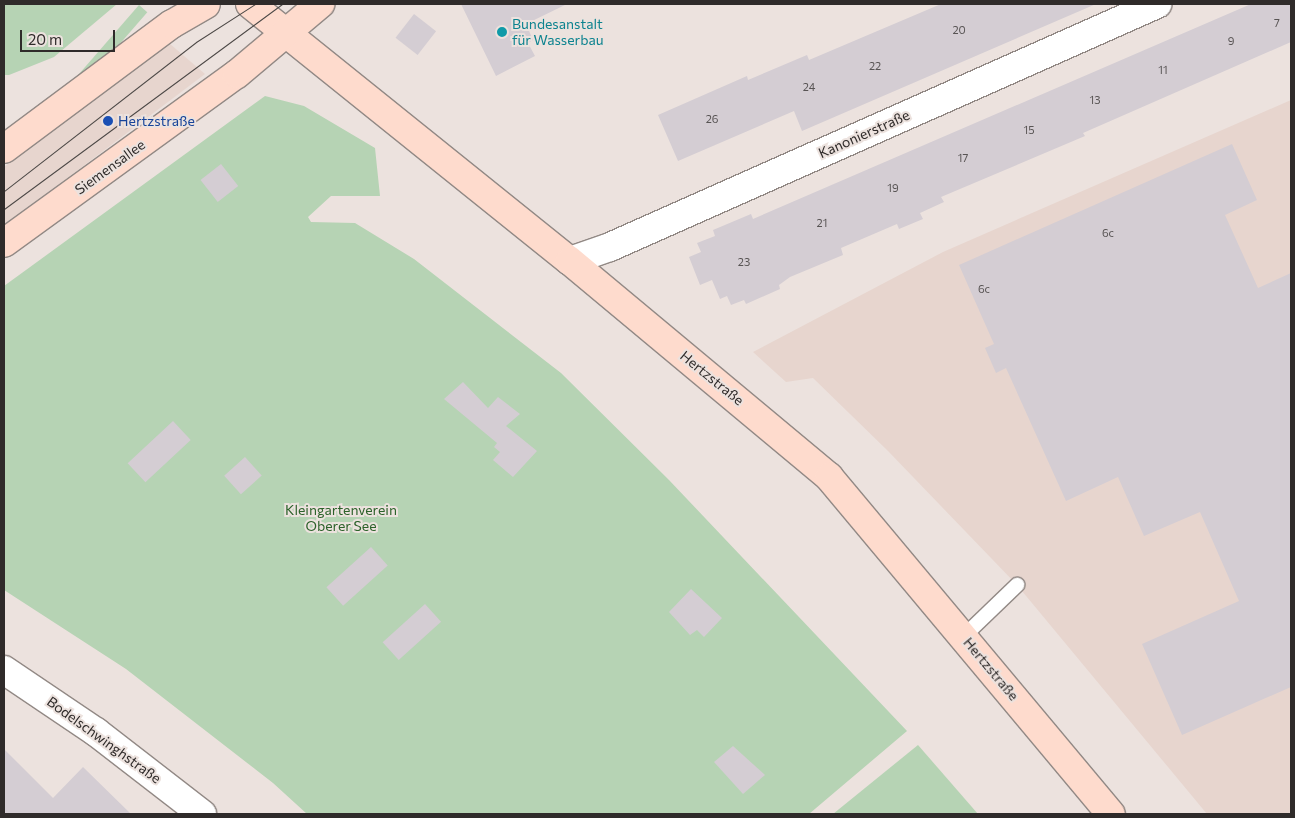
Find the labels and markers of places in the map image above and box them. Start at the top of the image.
place label: Bundesanstalt für Wasserbau [512,16,604,48]
marker: Bundesanstalt für Wasserbau [496,26,508,38]
place label: Hertzstraße [118,113,195,129]
marker: Hertzstraße [102,115,114,127]

